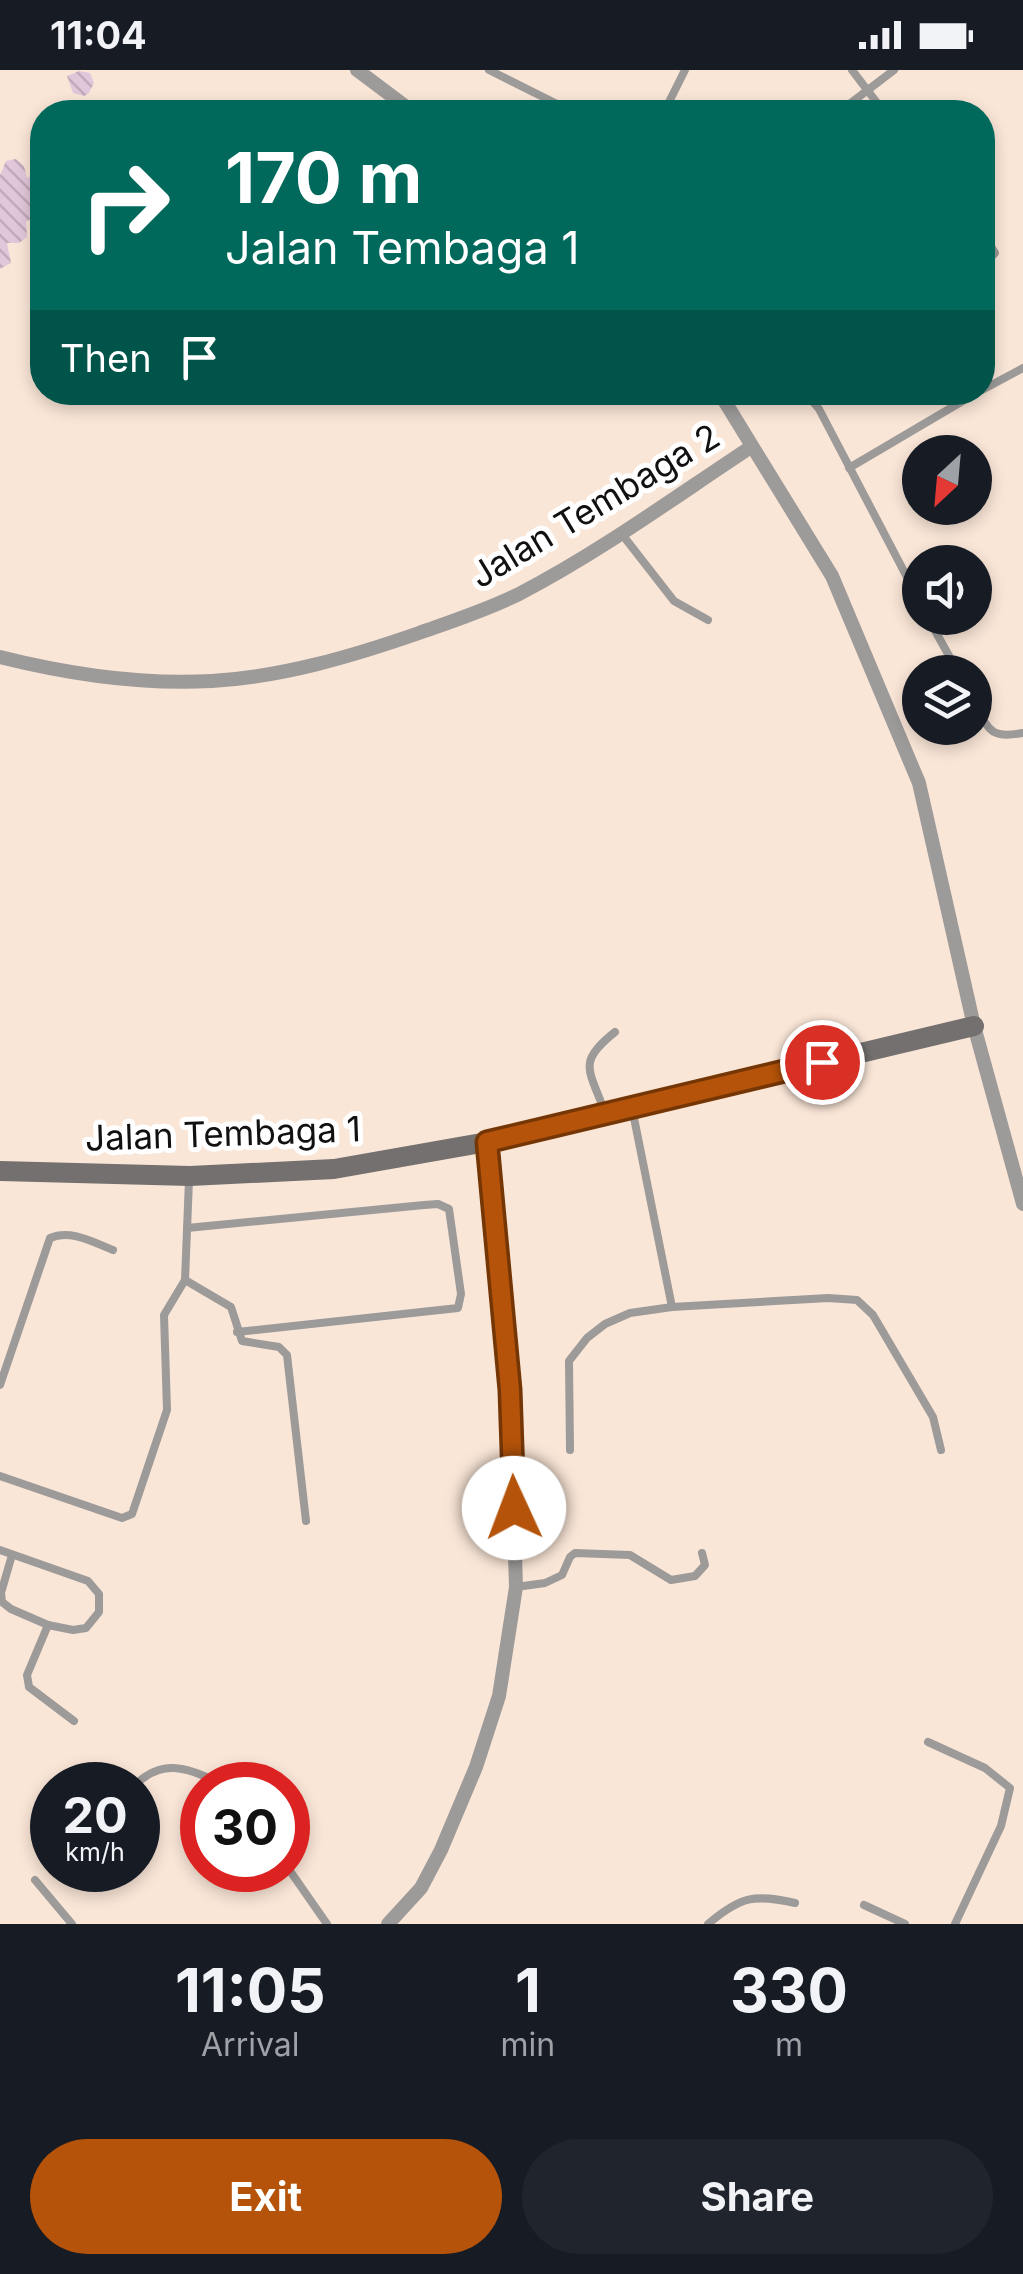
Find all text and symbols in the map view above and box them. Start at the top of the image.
text: 11:04 [50,12,147,58]
text: 170 m [225,135,422,220]
icon: right [60,140,190,270]
text: Jalan Tembaga 1 [225,220,580,275]
icon: arrive [172,330,227,385]
text: Then [60,335,152,381]
street label: Jalan Tembaga 2 [462,414,727,596]
north arrow [902,435,992,525]
map controls [902,435,992,745]
button: sound [902,545,992,635]
button: layers [902,655,992,745]
pin [780,1020,865,1105]
icon: arrive [795,1035,850,1090]
street label: Jalan Tembaga 1 [84,1107,362,1159]
position arrow [462,1456,566,1560]
speed limit sign: 30 [180,1762,310,1892]
text: 20 [62,1785,128,1845]
text: km/h [65,1837,125,1867]
text: 11:05 [175,1954,326,2026]
text: 1 [515,1954,541,2026]
text: 330 [730,1954,848,2026]
text: Arrival [201,2025,299,2064]
text: min [500,2025,555,2064]
text: m [775,2025,803,2064]
button: Exit [30,2139,502,2254]
button: Share [522,2139,993,2254]

